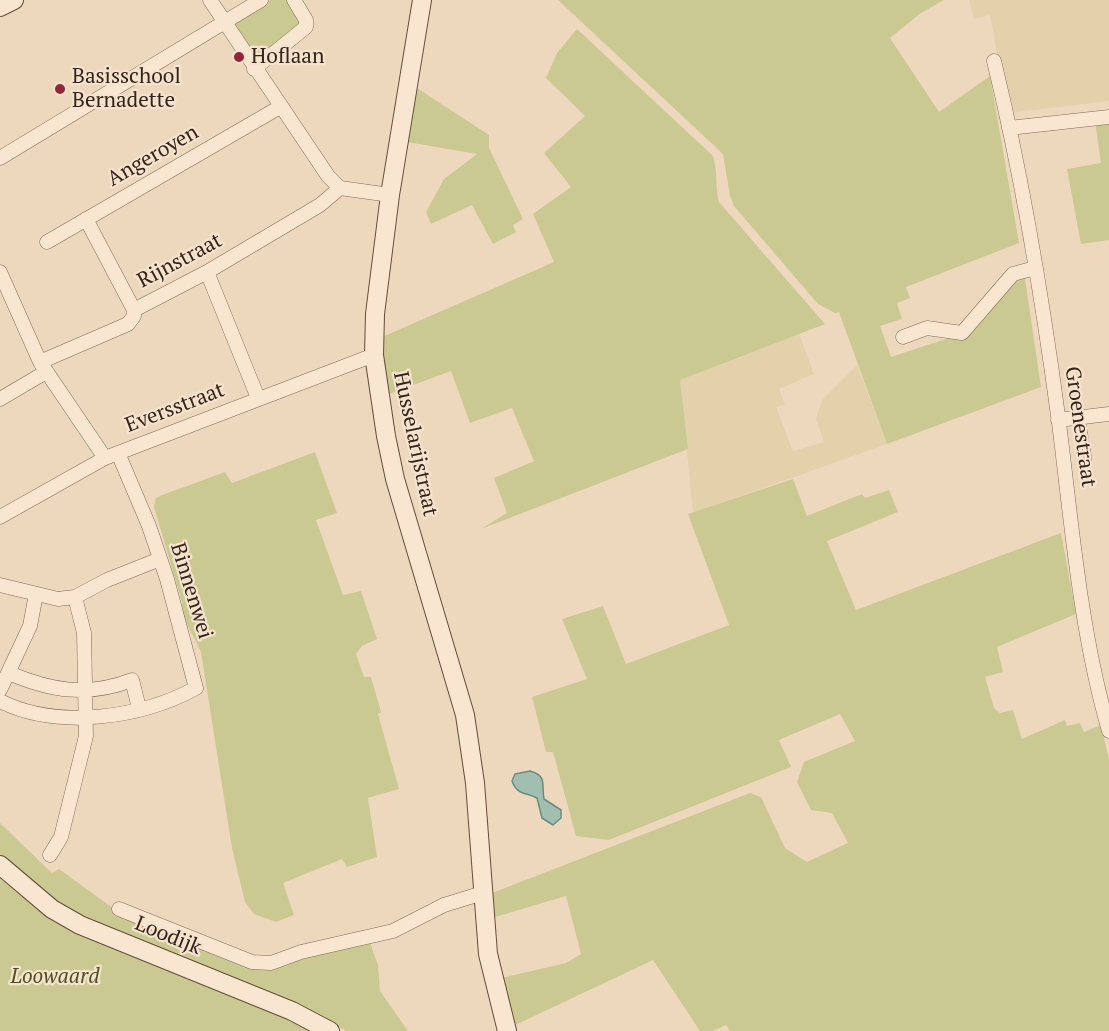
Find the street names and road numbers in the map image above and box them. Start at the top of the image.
street label: Angeroyen [103,120,203,192]
street label: Rijnstraat [133,228,227,294]
street label: Groenestraat [1059,365,1101,489]
street label: Husselarijstraat [387,369,443,519]
street label: Eversstraat [122,378,228,438]
street label: Binnenwei [164,540,218,642]
street label: Loodijk [131,911,205,961]

